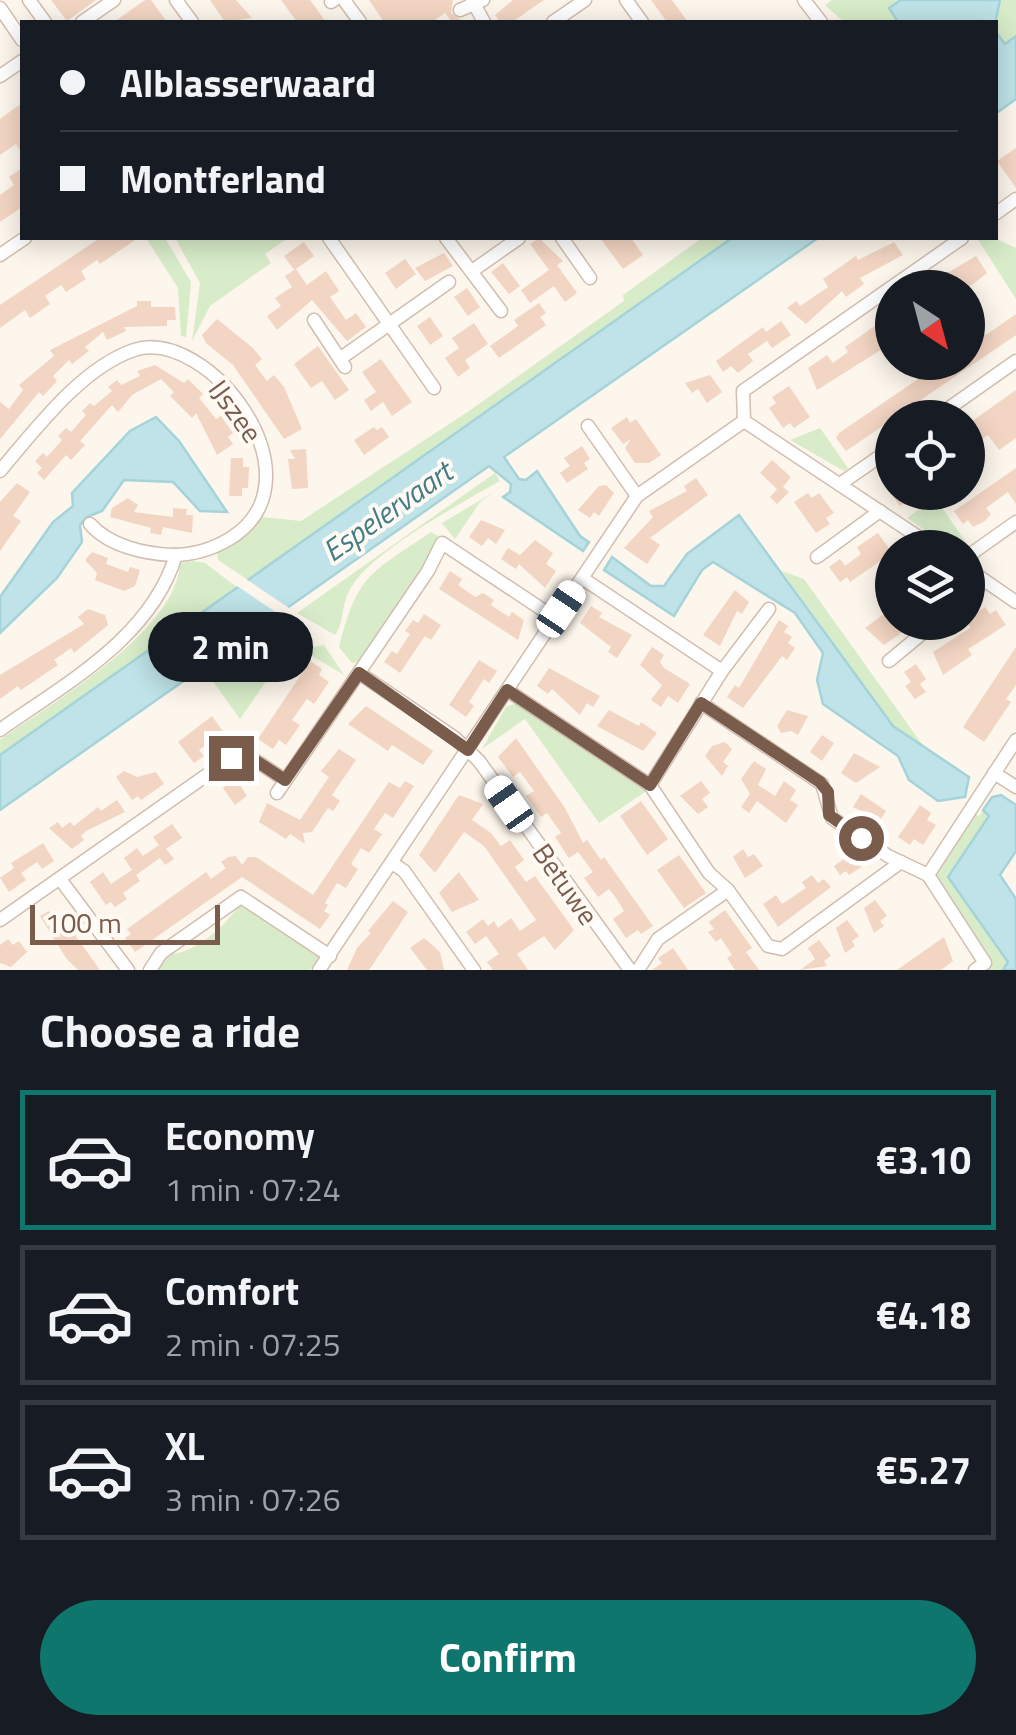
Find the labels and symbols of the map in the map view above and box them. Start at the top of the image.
north arrow [875,270,985,380]
street label: IJszee [198,371,274,451]
water label: Espelervaart [313,447,464,573]
car [532,576,590,642]
callout: 2 min [148,613,314,683]
route end [209,736,254,781]
car [480,771,538,837]
route start [839,816,884,861]
street label: Betuwe [522,834,610,934]
scale bar [30,900,220,944]

